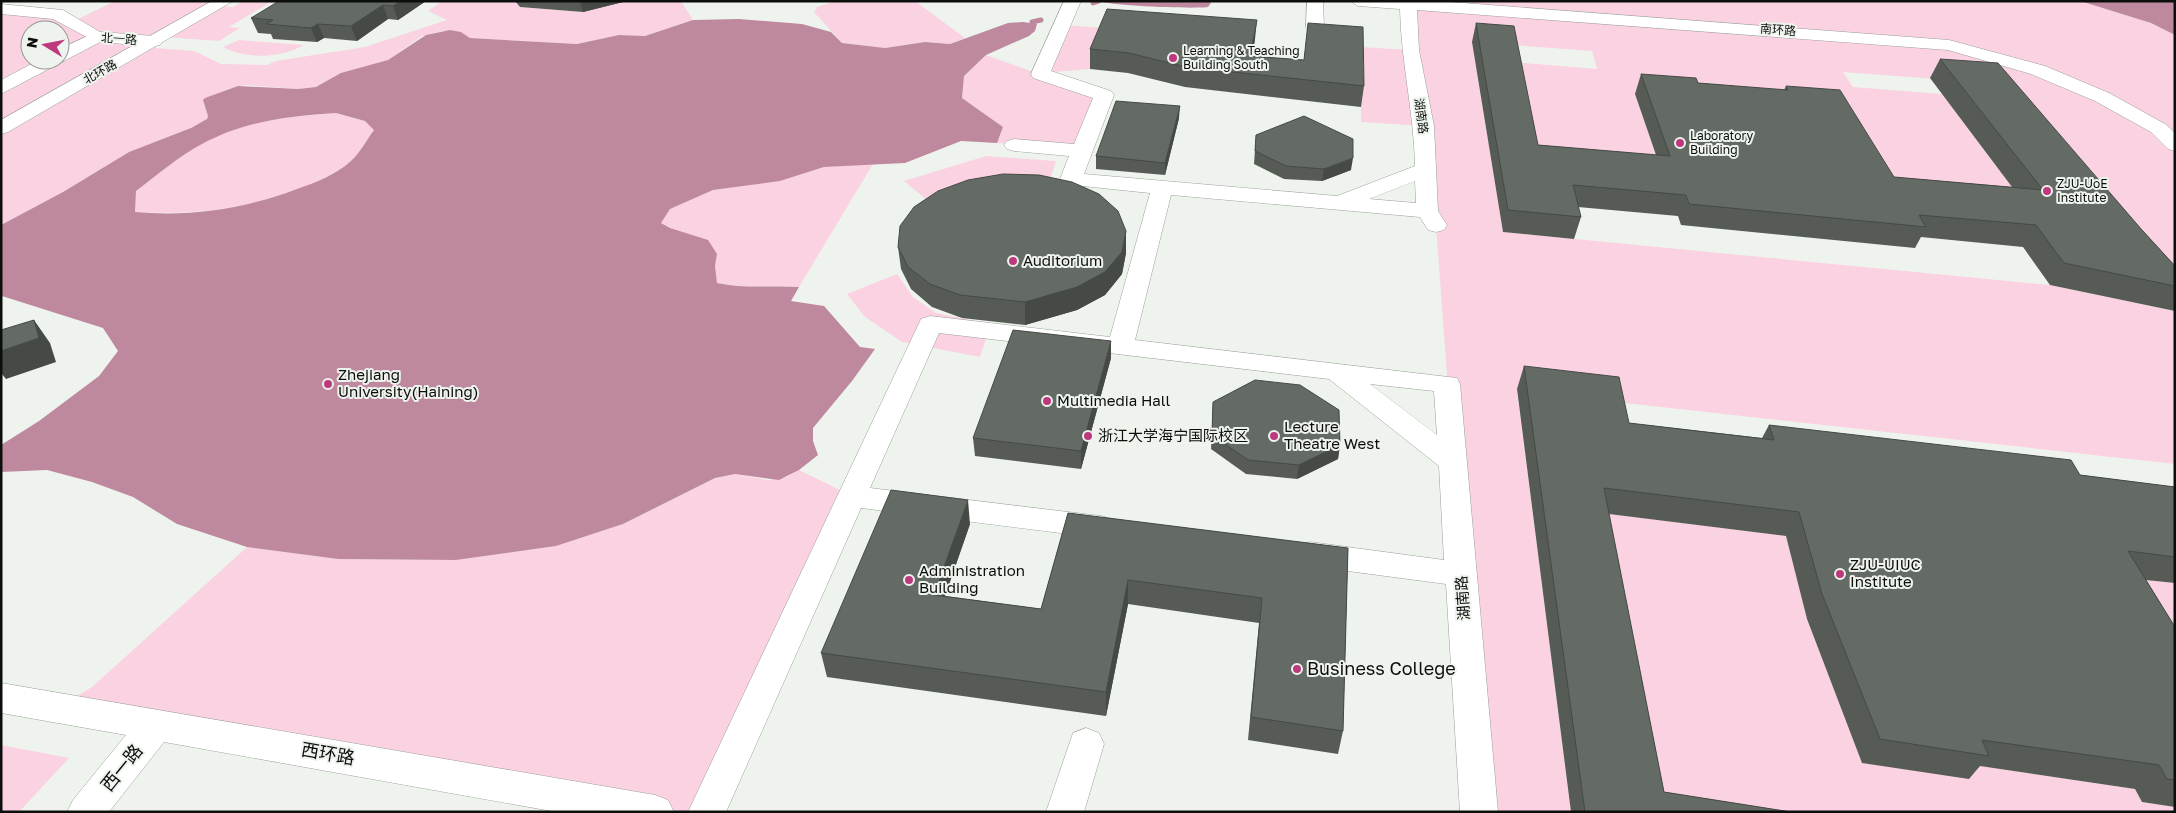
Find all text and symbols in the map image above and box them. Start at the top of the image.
north arrow [20,20,70,70]
street label: 南环路 [1760,21,1797,38]
street label: 北一路 [101,30,138,47]
text: N [22,36,41,49]
place label: Learning & Teaching Building South [1183,43,1300,72]
marker: Learning & Teaching Building South [1167,52,1179,64]
street label: 北环路 [80,56,119,87]
street label: 湖南路 [1412,97,1431,135]
place label: Laboratory Building [1690,128,1754,157]
marker: Laboratory Building [1674,137,1686,149]
place label: ZJU-UoE Institute [2057,176,2107,205]
marker: ZJU-UoE Institute [2041,185,2053,197]
place label: Auditorium [1023,251,1102,269]
marker: Auditorium [1007,255,1019,267]
place label: Zhejiang University(Haining) [338,365,479,400]
marker: Zhejiang University(Haining) [322,378,334,390]
place label: Multimedia Hall [1057,391,1171,409]
marker: Multimedia Hall [1041,395,1053,407]
place label: Lecture Theatre West [1284,417,1380,452]
place label: 浙江大学海宁国际校区 [1098,426,1248,444]
marker: 浙江大学海宁国际校区 [1082,430,1094,442]
marker: Lecture Theatre West [1268,430,1280,442]
place label: ZJU-UIUC Institute [1850,555,1921,590]
place label: Administration Building [919,561,1025,596]
marker: ZJU-UIUC Institute [1834,568,1846,580]
marker: Administration Building [903,574,915,586]
street label: 湖南路 [1451,575,1473,621]
place label: Business College [1307,657,1456,679]
marker: Business College [1291,663,1303,675]
street label: 西环路 [300,737,357,769]
street label: 西一路 [96,739,147,795]

